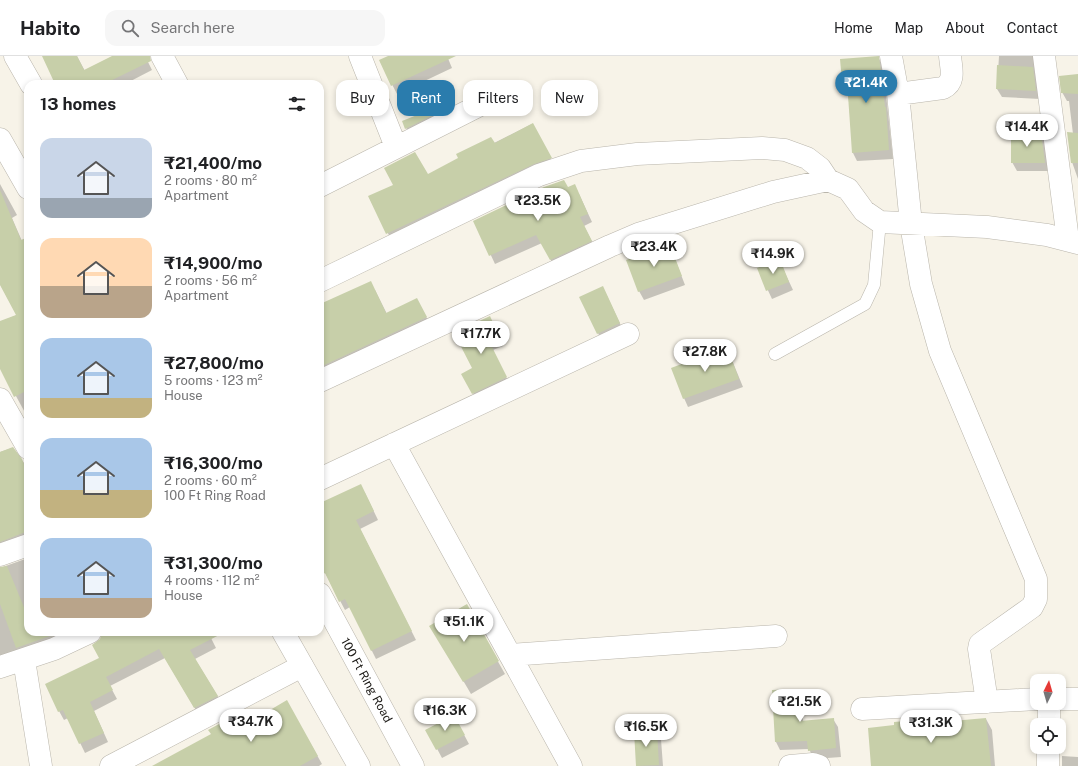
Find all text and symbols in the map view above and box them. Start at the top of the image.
search box [105,10,385,46]
text: Habito [20,17,81,39]
icon: search [119,17,141,39]
text: Search here [151,19,235,36]
text: Home [834,20,873,36]
text: Map [895,20,923,36]
text: About [945,20,985,36]
text: Contact [1007,20,1058,36]
pin: ₹21.4K [833,70,899,104]
text: ₹21.4K [844,75,888,90]
chip: Buy [336,80,389,116]
chip: Rent [397,80,455,116]
chip: Filters [463,80,533,116]
chip: New [541,80,598,116]
icon: filters [286,93,308,115]
text: 13 homes [40,94,116,114]
pin: ₹14.4K [994,114,1060,148]
text: ₹14.4K [1005,119,1049,134]
text: ₹21,400/mo [164,153,262,173]
icon: home [72,154,120,202]
text: 2 rooms · 80 m² [164,173,257,188]
text: Apartment [164,188,229,203]
pin: ₹23.5K [505,188,571,222]
text: ₹23.5K [515,193,561,208]
pin: ₹23.4K [621,234,687,268]
text: ₹23.4K [631,239,677,254]
pin: ₹14.9K [740,241,806,275]
text: ₹14.9K [751,246,795,261]
text: ₹14,900/mo [164,253,263,273]
icon: home [72,254,120,302]
text: 2 rooms · 56 m² [164,273,257,288]
text: Apartment [164,288,229,303]
pin: ₹17.7K [448,321,514,355]
text: ₹17.7K [461,326,501,341]
pin: ₹27.8K [672,339,738,373]
text: ₹27.8K [683,344,727,359]
text: ₹27,800/mo [164,353,264,373]
icon: home [72,354,120,402]
text: 5 rooms · 123 m² [164,373,263,388]
text: House [164,388,203,403]
text: ₹16,300/mo [164,453,263,473]
icon: home [72,454,120,502]
text: 2 rooms · 60 m² [164,473,257,488]
text: 100 Ft Ring Road [164,488,266,503]
text: ₹31,300/mo [164,553,263,573]
icon: home [72,554,120,602]
text: 4 rooms · 112 m² [164,573,259,588]
text: House [164,588,203,603]
pin: ₹51.1K [431,609,497,643]
text: ₹51.1K [443,614,485,629]
street label: 100 Ft Ring Road [338,635,395,725]
north arrow [1030,674,1066,710]
map controls [1030,674,1066,754]
pin: ₹21.5K [767,689,833,723]
text: ₹21.5K [778,694,822,709]
pin: ₹16.3K [412,698,478,732]
text: ₹16.3K [423,703,467,718]
pin: ₹34.7K [218,709,284,743]
pin: ₹31.3K [898,710,964,744]
text: ₹34.7K [228,714,274,729]
pin: ₹16.5K [613,714,679,748]
text: ₹31.3K [909,715,953,730]
button: locate [1030,718,1066,754]
text: ₹16.5K [624,719,668,734]

